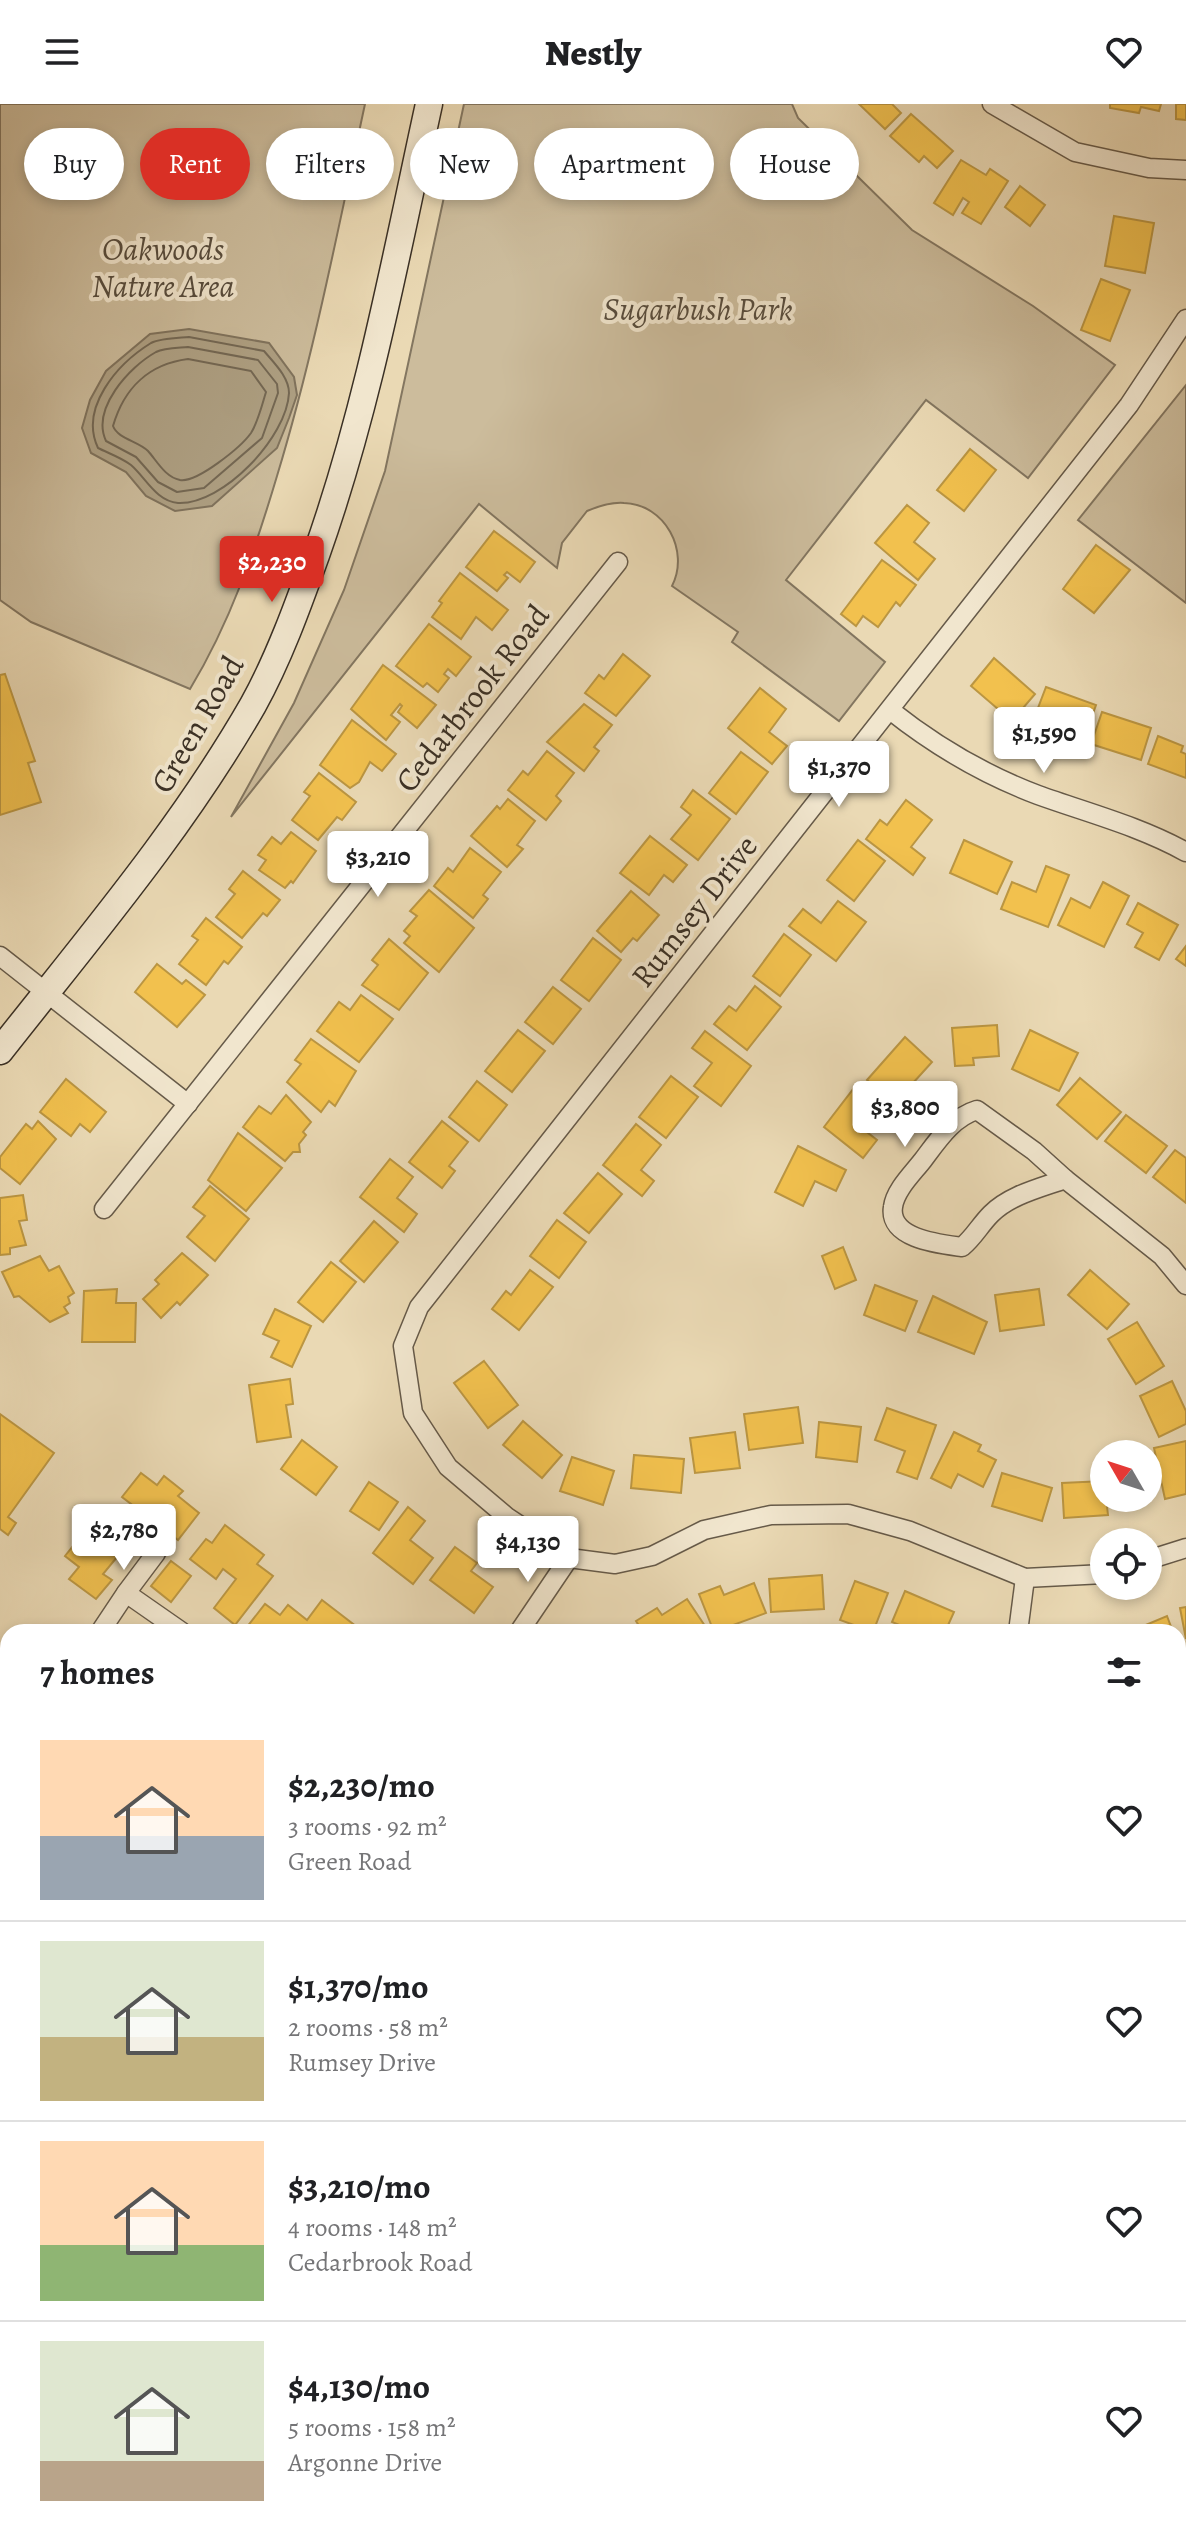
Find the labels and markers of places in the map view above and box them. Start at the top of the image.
pin: $2,230 [207,536,337,604]
pin: $1,590 [979,707,1109,775]
pin: $1,370 [774,741,904,809]
pin: $3,210 [313,831,443,899]
pin: $3,800 [840,1081,970,1149]
pin: $2,780 [59,1504,189,1572]
pin: $4,130 [463,1516,593,1584]

